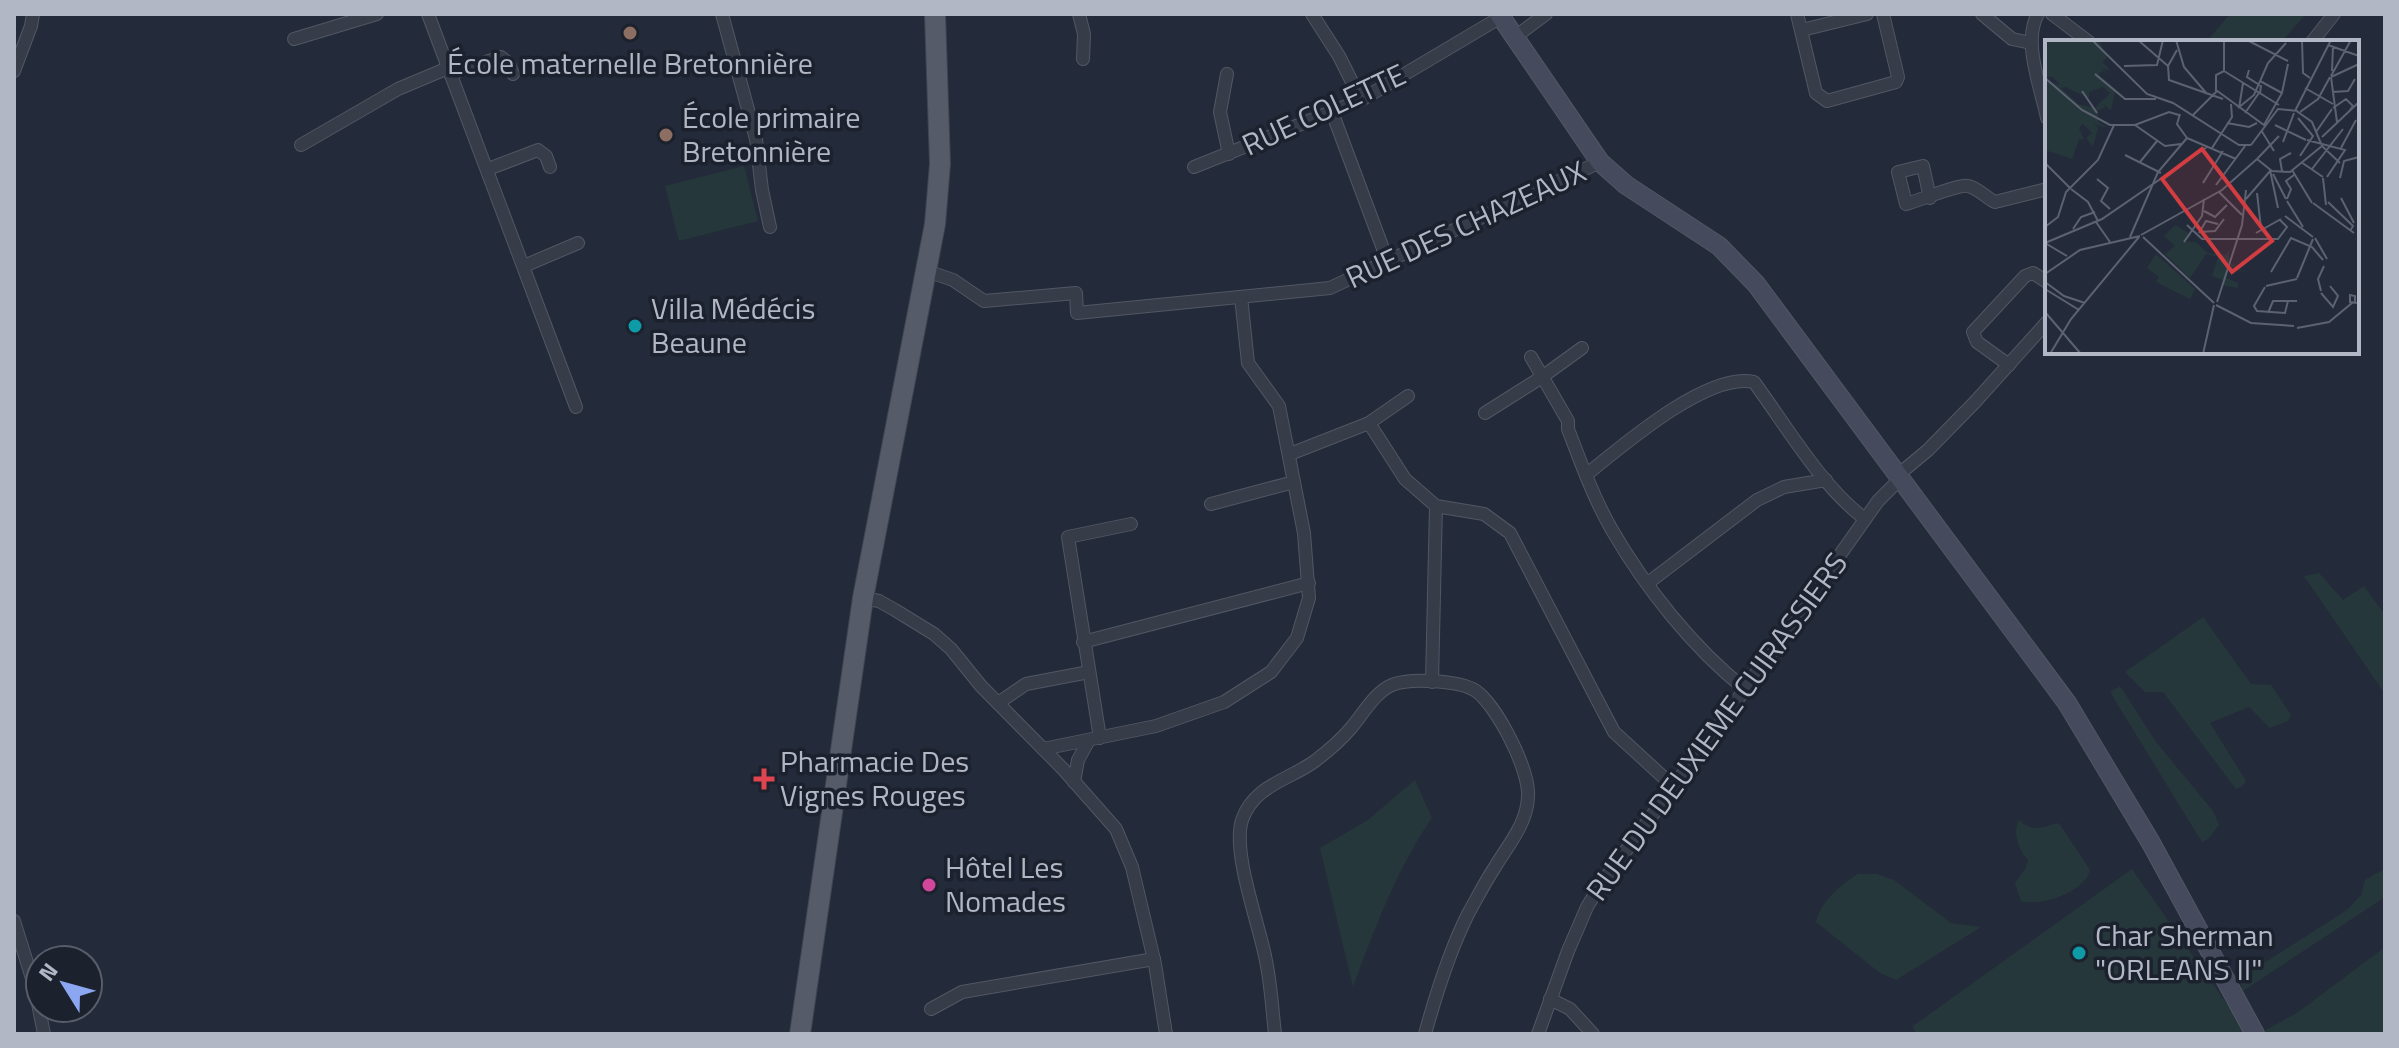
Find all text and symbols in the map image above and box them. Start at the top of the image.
marker: École maternelle Bretonnière [621,24,639,42]
place label: École maternelle Bretonnière [447,40,813,86]
inset map [2045,40,2359,354]
street label: RUE COLETTE [1234,51,1413,167]
place label: École primaire Bretonnière [682,94,860,174]
marker: École primaire Bretonnière [657,126,675,144]
street label: RUE DES CHAZEAUX [1338,148,1594,300]
place label: Villa Médécis Beaune [651,285,815,365]
marker: Villa Médécis Beaune [626,317,644,335]
street label: RUE DU DEUXIEME CUIRASSIERS [1574,543,1858,910]
place label: Pharmacie Des Vignes Rouges [780,738,969,818]
marker: Pharmacie Des Vignes Rouges [755,770,773,788]
place label: Hôtel Les Nomades [945,844,1066,924]
marker: Hôtel Les Nomades [920,876,938,894]
place label: Char Sherman "ORLEANS II" [2095,912,2274,992]
north arrow [24,944,104,1024]
marker: Char Sherman "ORLEANS II" [2070,944,2088,962]
text: N [30,956,66,988]

